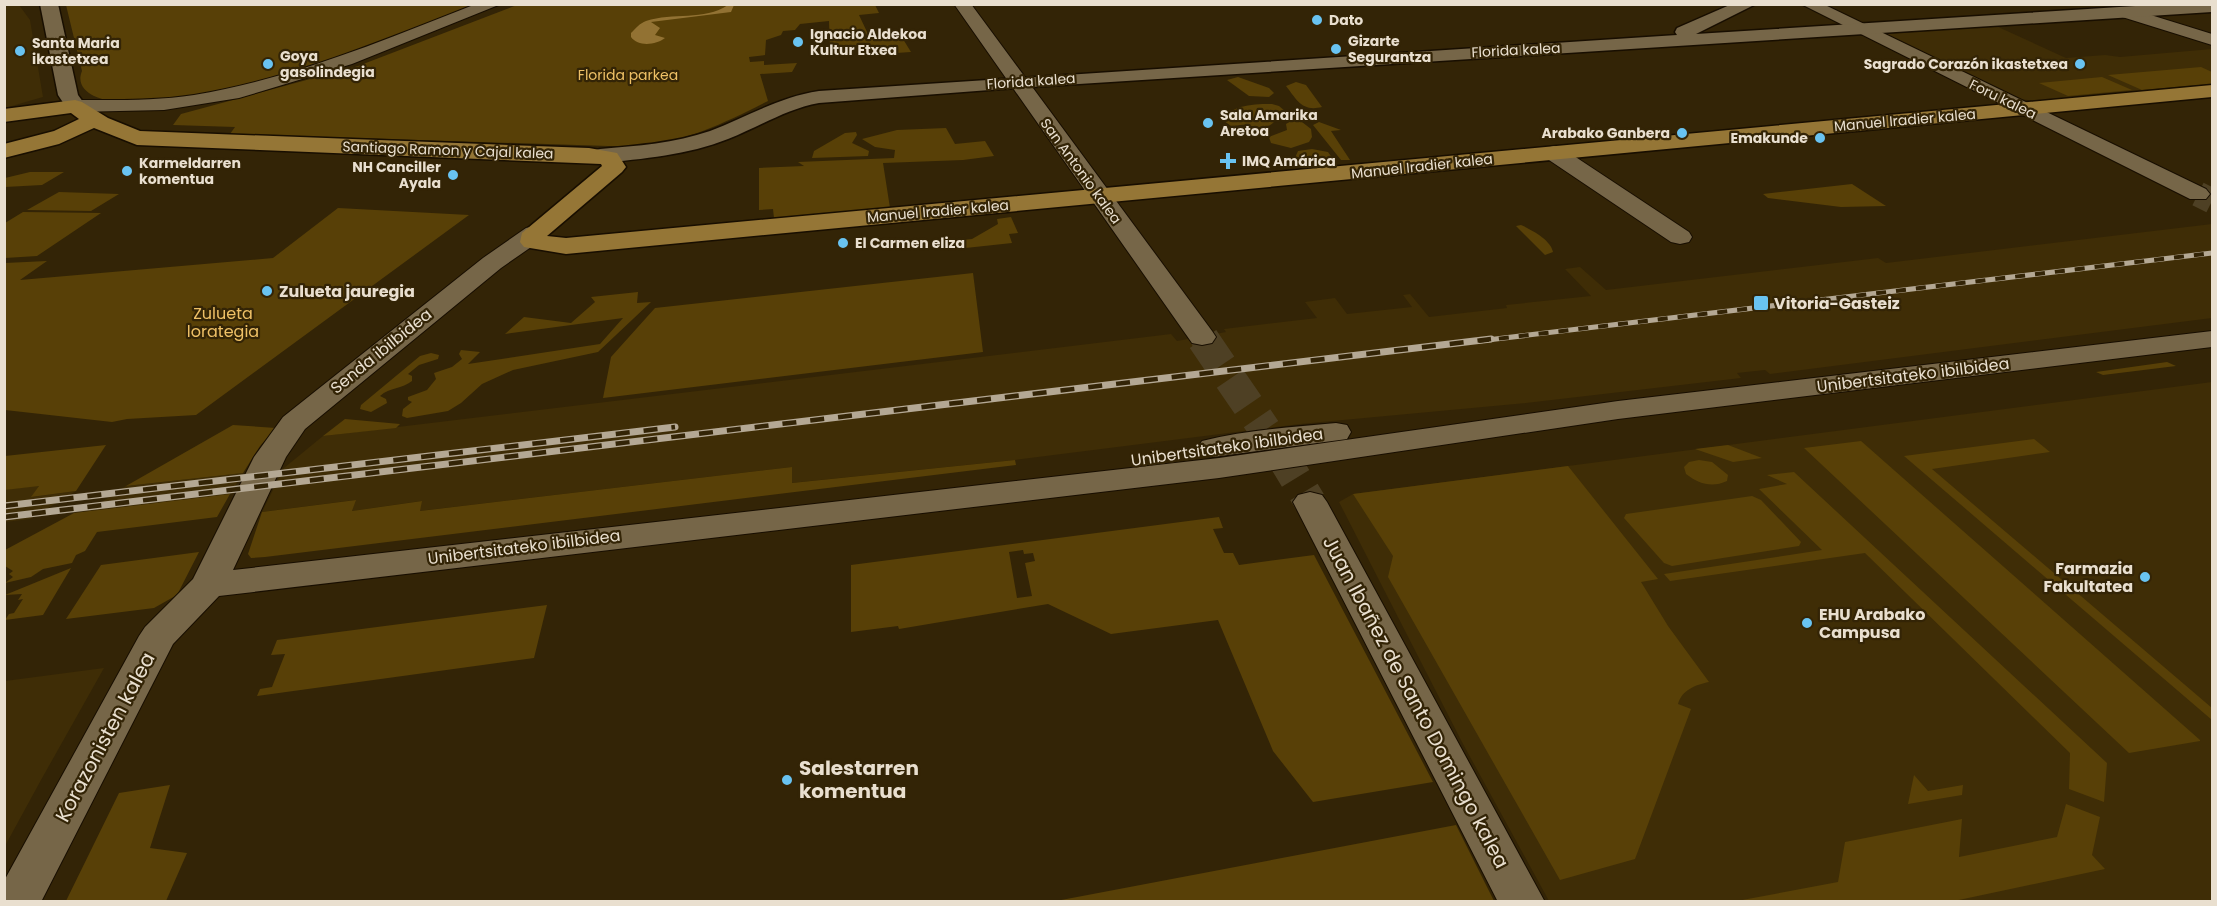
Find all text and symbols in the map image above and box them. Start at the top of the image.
place label: Dato [1329,10,1363,30]
marker: Dato [1310,13,1324,27]
place label: Ignacio Aldekoa Kultur Etxea [810,24,927,60]
place label: Gizarte Segurantza [1348,31,1431,67]
place label: Santa Maria ikastetxea [32,33,120,69]
marker: Ignacio Aldekoa Kultur Etxea [791,35,805,49]
street label: Florida kalea [1471,38,1561,62]
marker: Gizarte Segurantza [1329,42,1343,56]
marker: Santa Maria ikastetxea [13,44,27,58]
place label: Goya gasolindegia [280,46,375,82]
place label: Sagrado Corazón ikastetxea [1864,54,2068,74]
marker: Goya gasolindegia [261,57,275,71]
marker: Sagrado Corazón ikastetxea [2073,57,2087,71]
park label: Florida parkea [578,65,678,85]
street label: Florida kalea [986,68,1076,94]
street label: Foru kalea [1966,74,2040,124]
street label: Manuel Iradier kalea [1833,104,1977,136]
place label: Sala Amarika Aretoa [1220,105,1318,141]
street label: San Antonio kalea [1036,114,1126,228]
marker: Sala Amarika Aretoa [1201,116,1215,130]
place label: Arabako Ganbera [1541,123,1670,143]
marker: Arabako Ganbera [1675,126,1689,140]
place label: Emakunde [1730,128,1808,148]
marker: Emakunde [1813,131,1827,145]
street label: Santiago Ramon y Cajal kalea [342,136,554,164]
street label: Manuel Iradier kalea [1350,149,1494,183]
place label: IMQ Amárica [1242,151,1336,171]
marker: IMQ Amárica [1219,152,1237,170]
place label: Karmeldarren komentua [139,153,241,189]
place label: NH Canciller Ayala [352,157,441,193]
marker: Karmeldarren komentua [120,164,134,178]
marker: NH Canciller Ayala [446,168,460,182]
street label: Manuel Iradier kalea [866,195,1010,227]
place label: El Carmen eliza [855,233,965,253]
marker: El Carmen eliza [836,236,850,250]
place label: Zulueta jauregia [279,280,415,303]
marker: Zulueta jauregia [260,284,274,298]
place label: Vitoria-Gasteiz [1774,292,1900,315]
marker: Vitoria-Gasteiz [1752,294,1770,312]
park label: Zulueta lorategia [187,302,259,343]
street label: Senda ibilbidea [325,303,437,399]
street label: Unibertsitateko ibilbidea [1815,352,2011,398]
street label: Unibertsitateko ibilbidea [1129,422,1325,472]
street label: Unibertsitateko ibilbidea [426,524,622,570]
street label: Juan Ibañez de Santo Domingo kalea [1316,531,1516,873]
place label: Farmazia Fakultatea [2043,557,2133,598]
marker: Farmazia Fakultatea [2138,570,2152,584]
place label: EHU Arabako Campusa [1819,603,1925,644]
marker: EHU Arabako Campusa [1800,616,1814,630]
street label: Korazonisten kalea [48,647,162,827]
place label: Salestarren komentua [799,754,919,805]
marker: Salestarren komentua [780,773,794,787]

